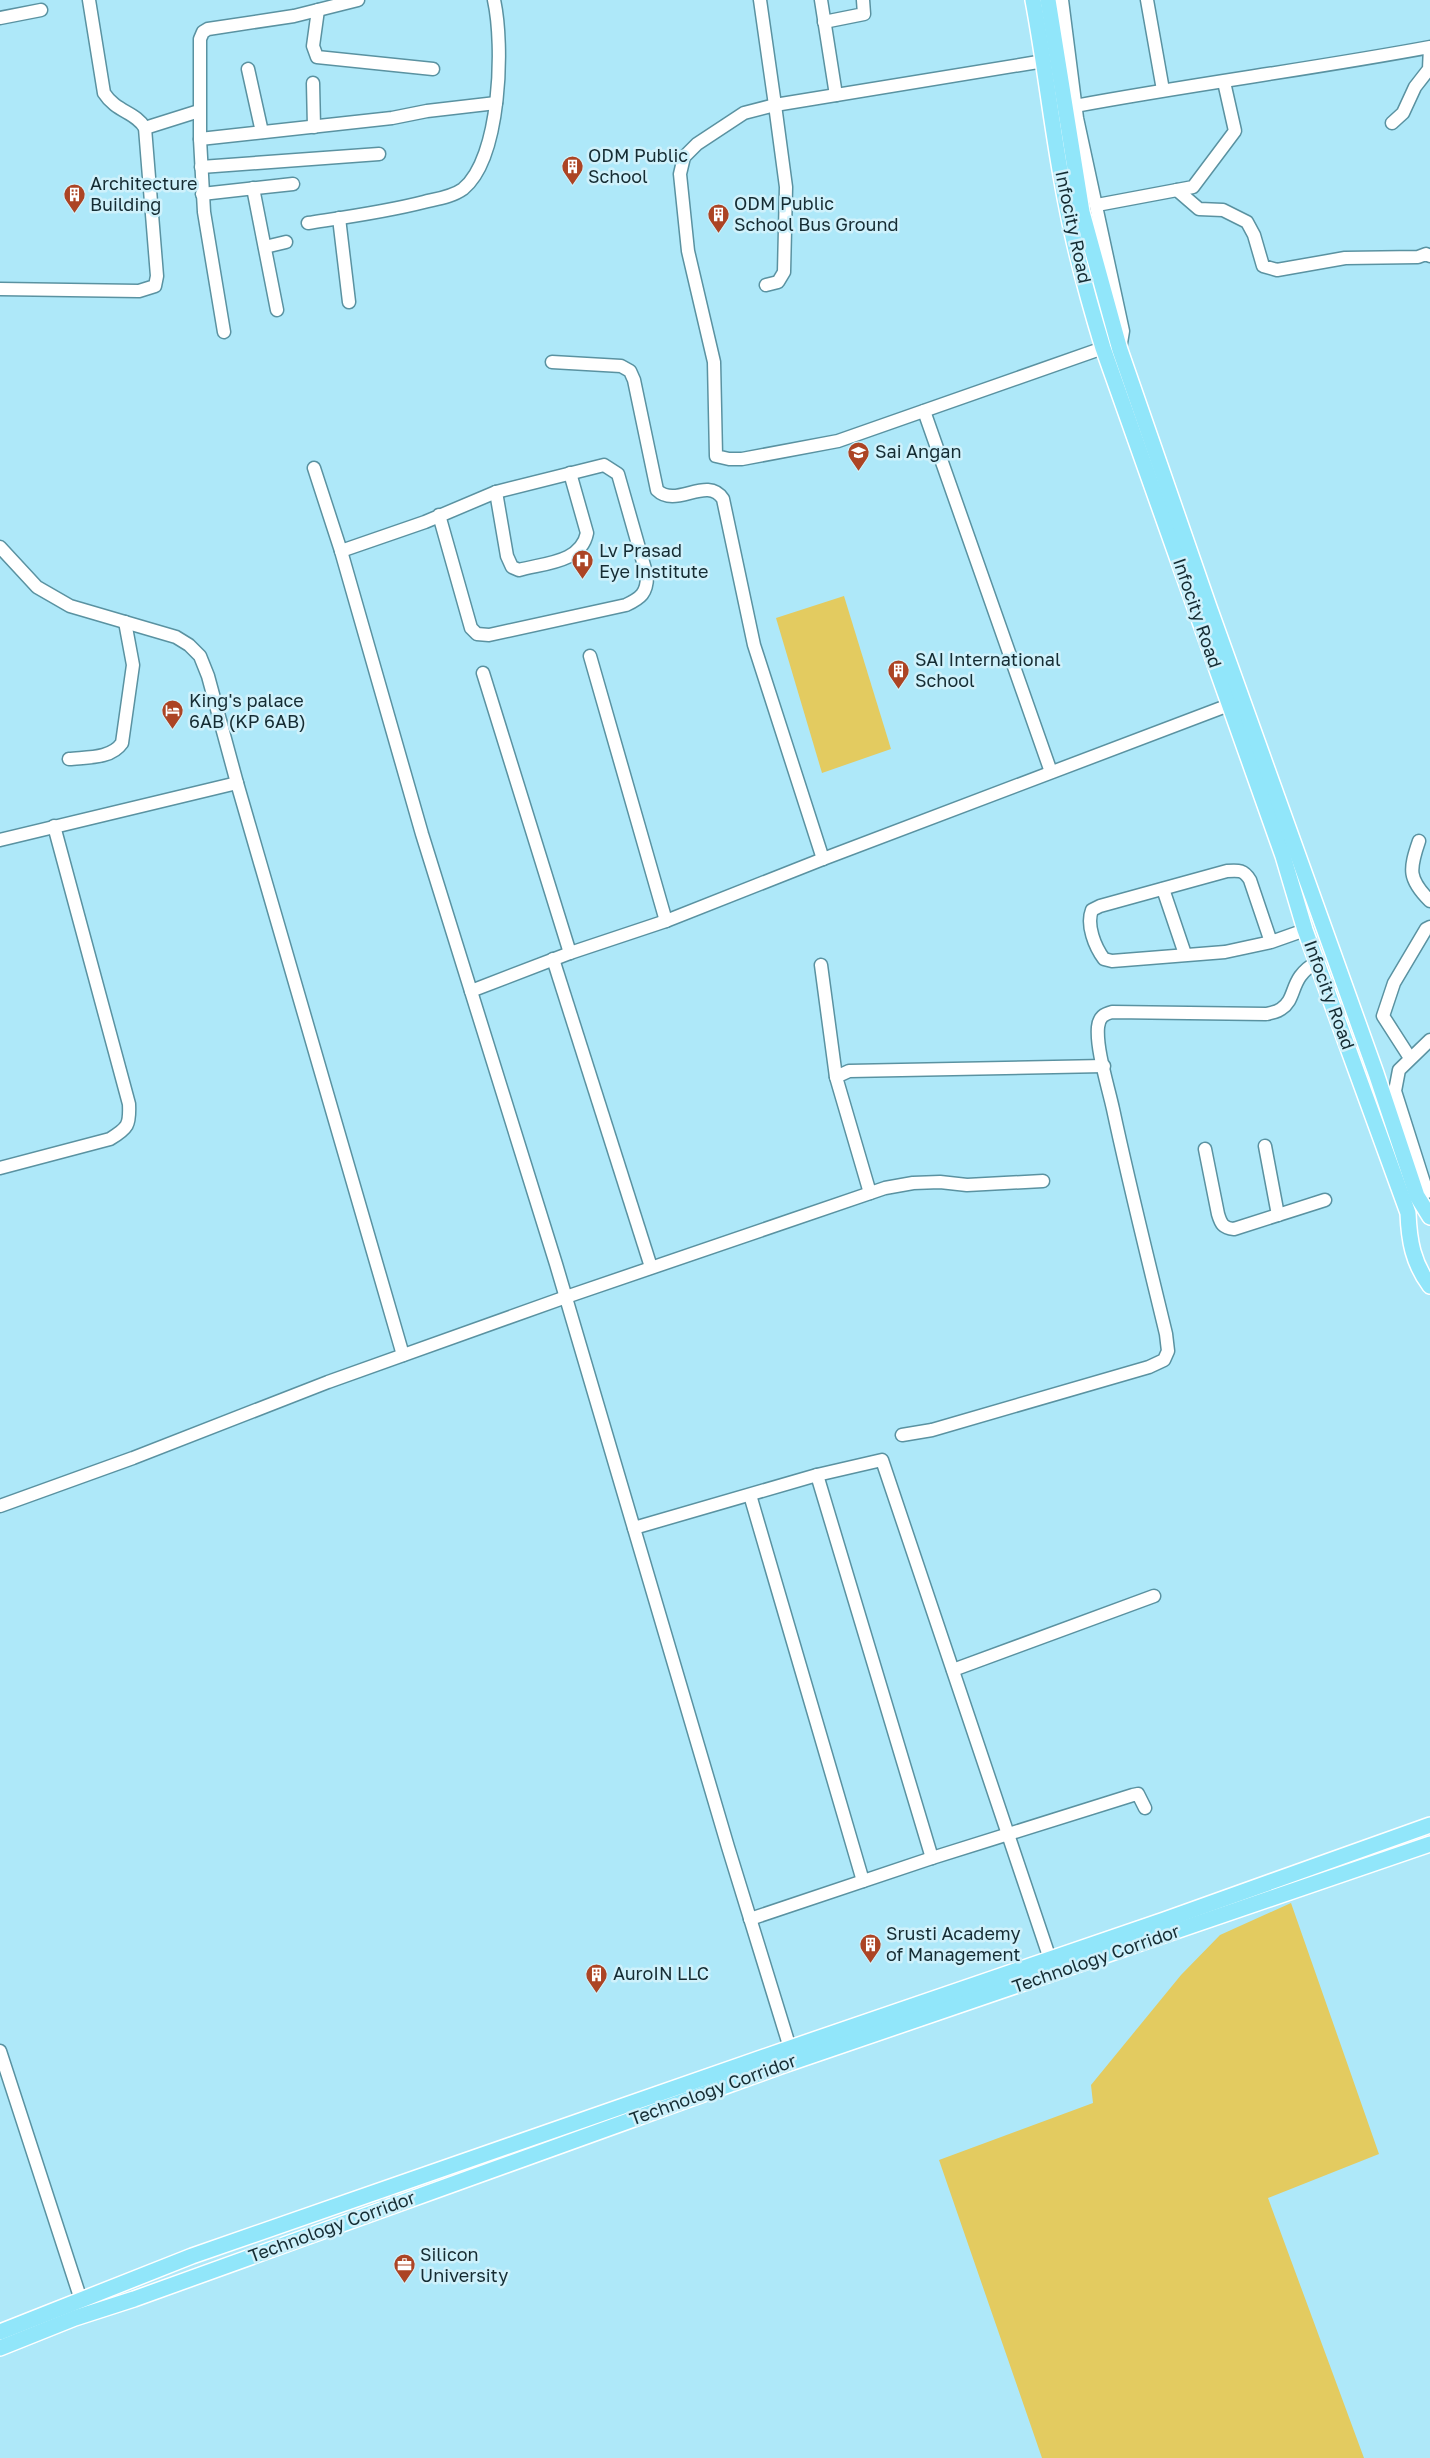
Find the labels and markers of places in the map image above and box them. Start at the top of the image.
place label: ODM Public School [588,144,688,187]
building icon: ODM Public School [560,154,584,185]
place label: Architecture Building [90,172,197,215]
building icon: Architecture Building [62,182,86,213]
place label: ODM Public School Bus Ground [734,192,899,235]
building icon: ODM Public School Bus Ground [706,202,730,233]
school or university icon: Sai Angan [847,440,871,471]
place label: Sai Angan [875,440,961,462]
place label: Lv Prasad Eye Institute [599,539,708,582]
hospital icon: Lv Prasad Eye Institute [571,549,595,580]
place label: SAI International School [915,648,1061,691]
building icon: SAI International School [887,658,911,689]
place label: King's palace 6AB (KP 6AB) [189,689,306,732]
hotel icon: King's palace 6AB (KP 6AB) [161,699,185,730]
place label: Srusti Academy of Management [886,1922,1021,1965]
building icon: Srusti Academy of Management [858,1932,882,1963]
building icon: AuroIN LLC [585,1962,609,1993]
place label: AuroIN LLC [613,1962,709,1984]
place label: Silicon University [420,2243,508,2286]
office icon: Silicon University [392,2253,416,2284]

